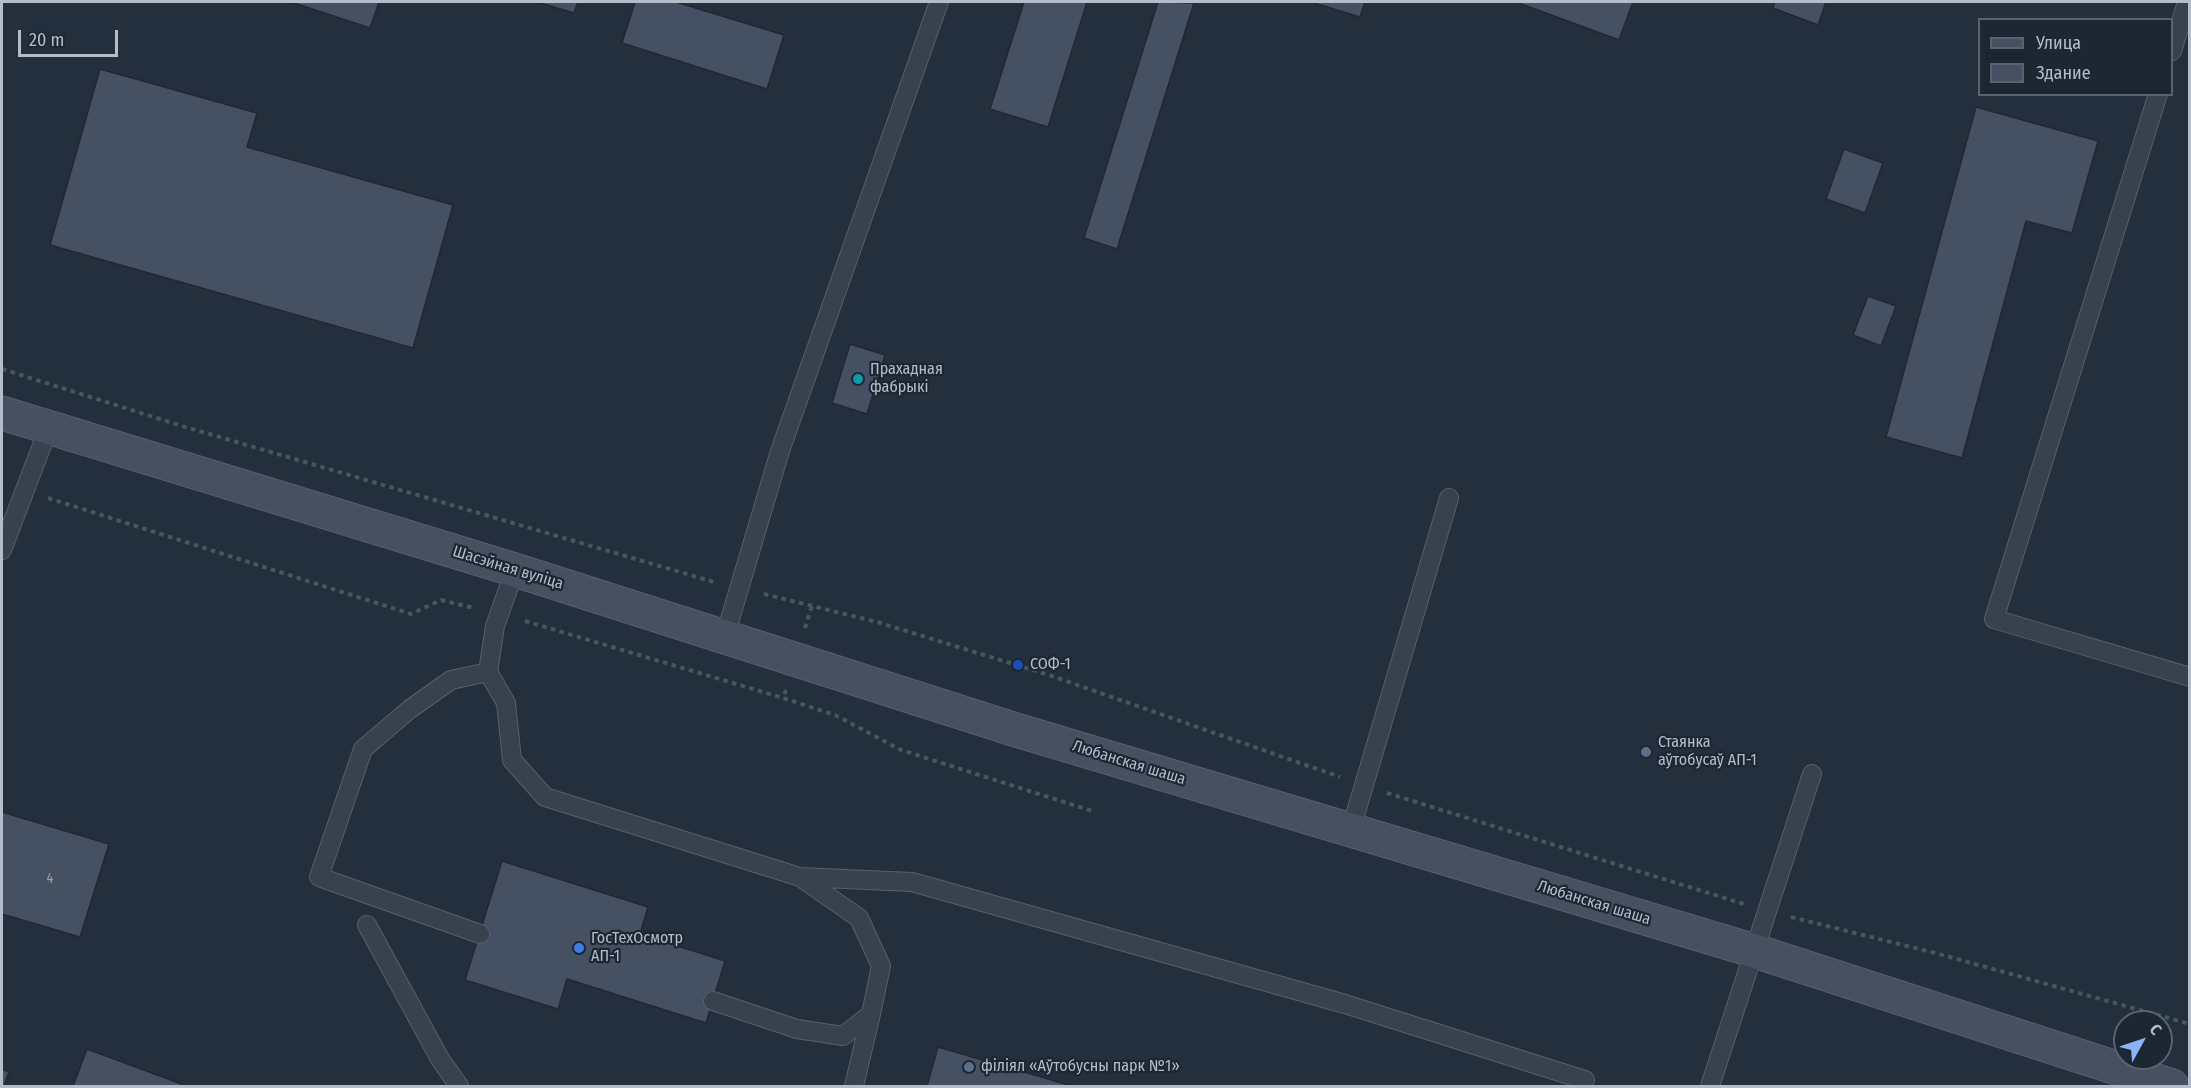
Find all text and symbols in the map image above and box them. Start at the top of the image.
scale bar [21,18,122,56]
legend [1978,18,2173,96]
text: 20 m [29,29,64,51]
text: Улица [2036,32,2081,54]
text: Здание [2036,62,2091,84]
place label: Прахадная фабрыкі [870,360,943,398]
marker: Прахадная фабрыкі [851,372,865,386]
street label: Шасэйная вуліца [450,542,566,594]
place label: СОФ-1 [1030,655,1071,675]
marker: СОФ-1 [1011,658,1025,672]
place label: Стаянка аўтобусаў АП-1 [1658,733,1757,771]
street label: Любанская шаша [1070,737,1188,789]
marker: Стаянка аўтобусаў АП-1 [1639,745,1653,759]
house number: 4 [47,871,53,887]
street label: Любанская шаша [1535,877,1653,929]
place label: ГосТехОсмотр АП-1 [591,929,683,967]
marker: ГосТехОсмотр АП-1 [572,941,586,955]
north arrow [2113,1010,2173,1070]
text: С [2146,1020,2166,1039]
place label: філіял «Аўтобусны парк №1» [981,1057,1180,1077]
marker: філіял «Аўтобусны парк №1» [962,1060,976,1074]

